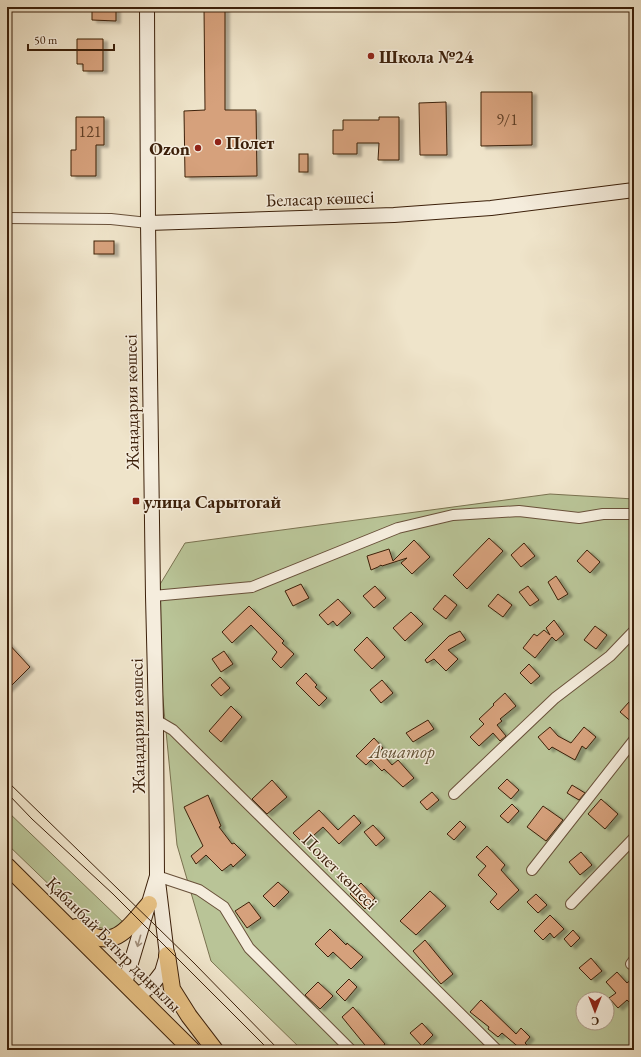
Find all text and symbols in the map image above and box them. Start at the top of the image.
scale bar [28,26,114,52]
text: 50 m [34,32,58,48]
place label: Школа №24 [379,45,474,68]
marker: Школа №24 [366,51,376,61]
house number: 9/1 [496,109,518,130]
house number: 121 [78,121,102,142]
place label: Полет [226,131,274,154]
place label: Ozon [149,137,190,160]
marker: Полет [213,137,223,147]
marker: Ozon [193,143,203,153]
street label: Беласар көшесі [265,185,375,211]
street label: Жаңадария көшесі [118,333,144,471]
place label: улица Сарытогай [144,490,282,513]
marker: улица Сарытогай [131,496,141,506]
street label: Жаңадария көшесі [124,657,150,795]
park label: Авиатор [367,740,435,764]
street label: Полет көшесі [297,828,383,914]
street label: Қабанбай Батыр даңғылы [41,871,187,1017]
one-way arrow [135,934,142,947]
north arrow [575,991,615,1031]
text: С [591,1014,599,1028]

